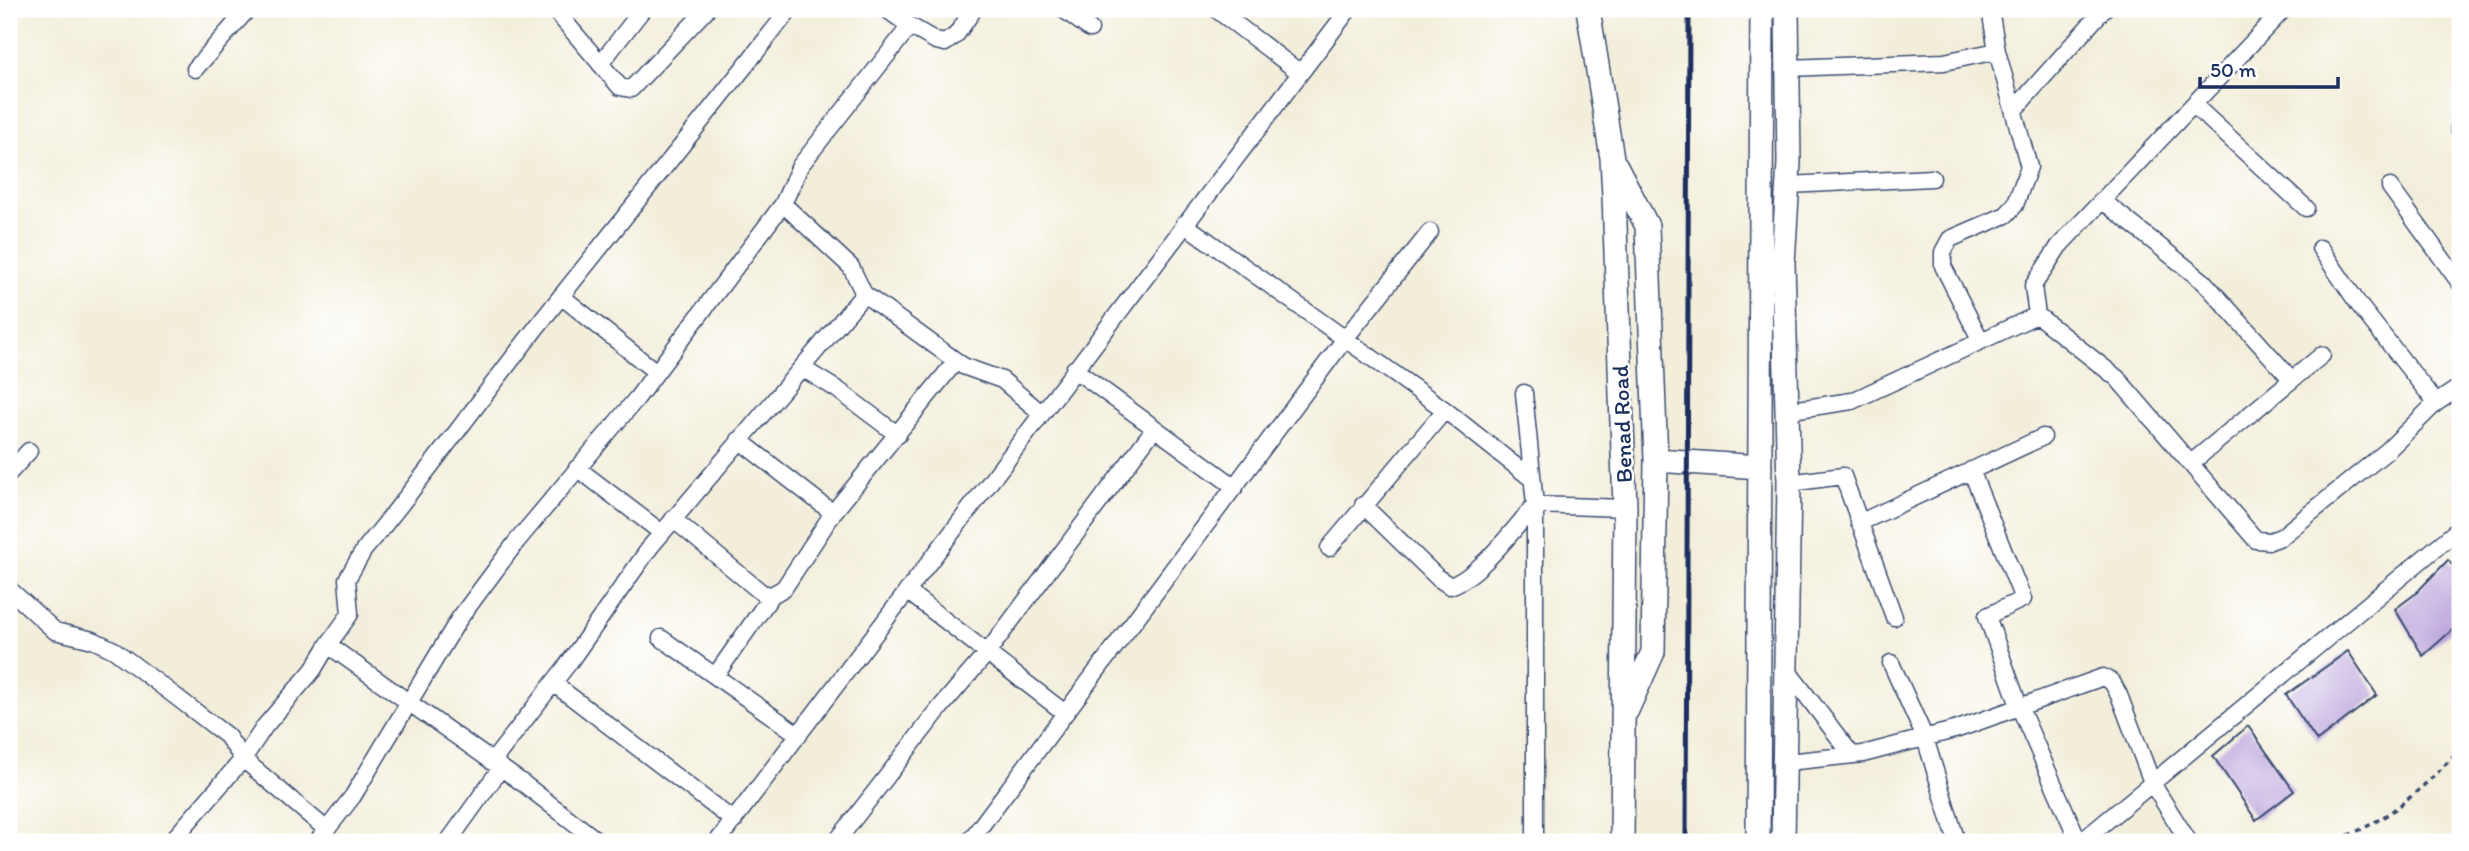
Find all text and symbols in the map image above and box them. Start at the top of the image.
scale bar [2200,46,2338,90]
text: 50 m [2210,57,2257,82]
street label: Benad Road [1606,364,1638,483]

